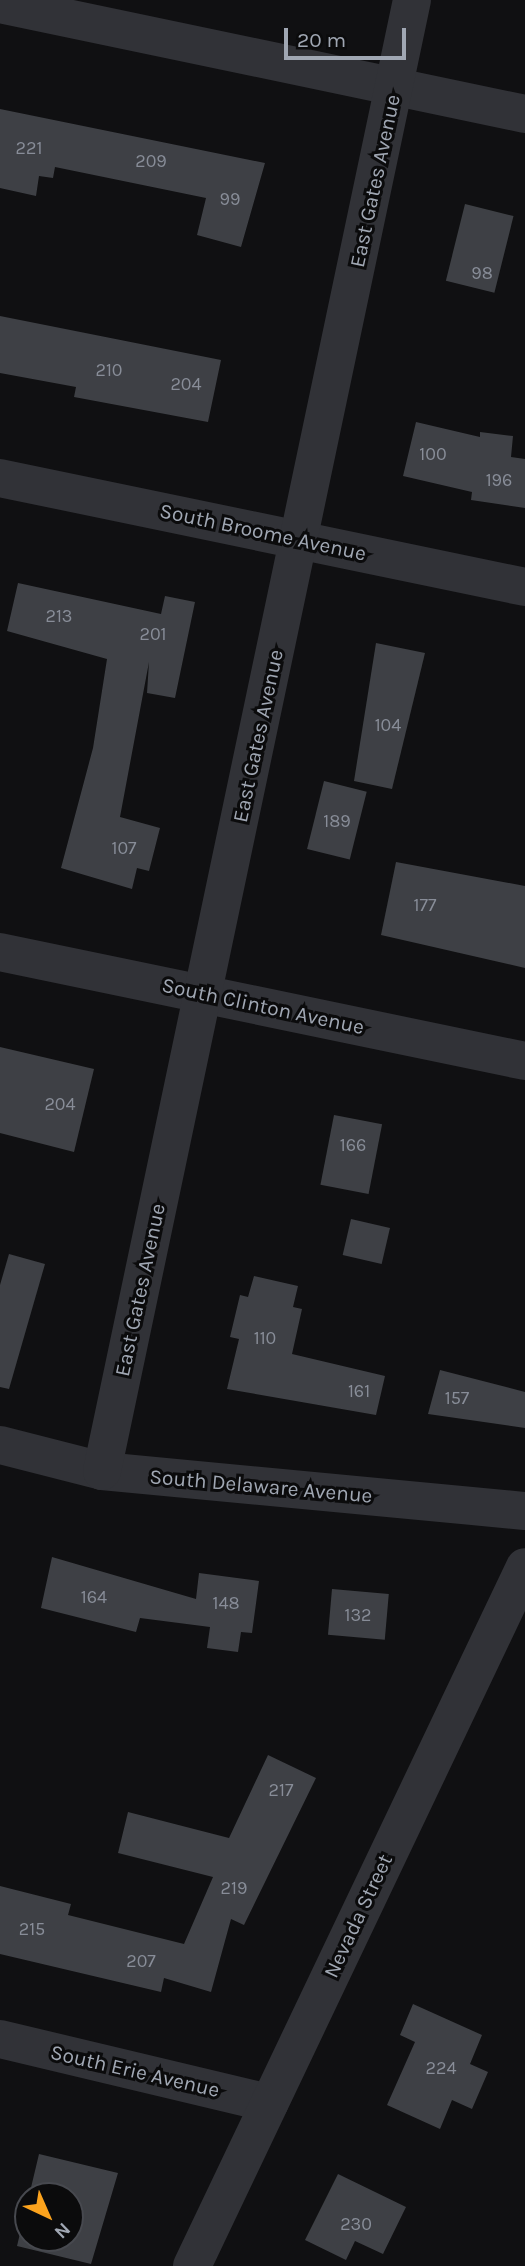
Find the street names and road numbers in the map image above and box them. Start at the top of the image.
street label: East Gates Avenue [344,92,406,270]
street label: South Broome Avenue [157,498,369,566]
street label: East Gates Avenue [227,647,289,825]
street label: South Clinton Avenue [159,972,367,1040]
street label: East Gates Avenue [109,1201,171,1379]
street label: South Delaware Avenue [148,1464,374,1508]
street label: Nevada Street [318,1850,398,1982]
street label: South Erie Avenue [48,2039,222,2103]

